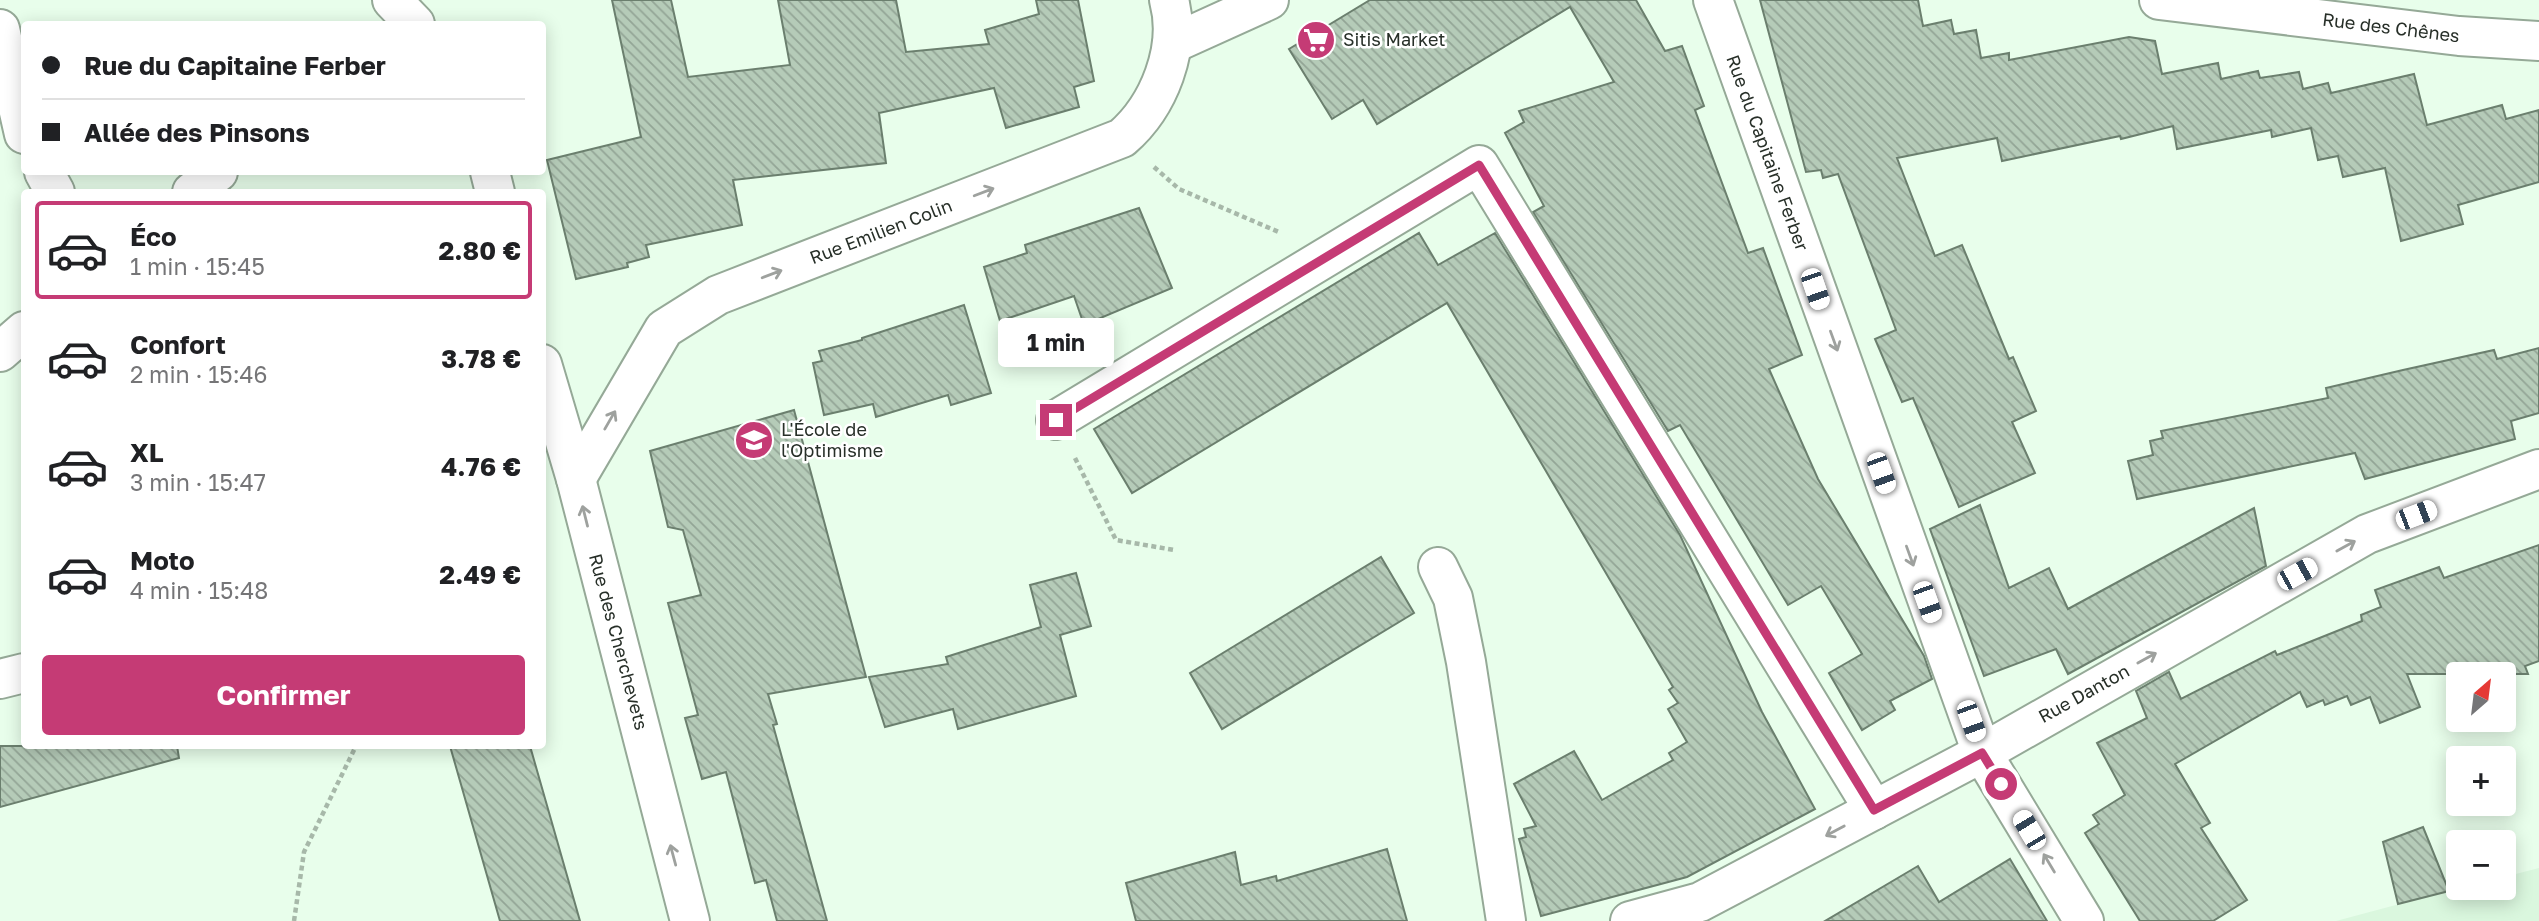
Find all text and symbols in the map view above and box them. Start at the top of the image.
street label: Rue des Chênes [2321,8,2461,46]
supermarket icon: Sitis Market [1295,19,1337,61]
place label: Sitis Market [1343,28,1446,50]
text: Rue du Capitaine Ferber [84,50,386,81]
street label: Rue du Capitaine Ferber [1722,52,1814,254]
text: Allée des Pinsons [84,117,310,148]
one-way arrow [973,184,995,197]
street label: Rue Emilien Colin [806,194,955,268]
icon: car [46,219,109,282]
text: Éco [130,221,177,252]
text: 2.80 € [438,235,521,266]
text: 1 min · 15:45 [130,252,265,280]
car [1799,266,1832,312]
one-way arrow [761,267,783,280]
callout: 1 min [998,318,1114,368]
icon: car [46,327,109,390]
text: 1 min [1027,328,1085,356]
text: Confort [130,329,226,360]
one-way arrow [1829,330,1841,352]
text: 3.78 € [441,343,521,374]
text: 2 min · 15:46 [130,360,268,388]
route end [1040,404,1072,436]
one-way arrow [603,410,617,430]
place label: L'École de l'Optimisme [781,418,883,461]
school or university icon: L'École de l'Optimisme [733,419,775,461]
icon: car [46,435,109,498]
text: XL [130,437,164,468]
car [1864,450,1899,496]
text: 4.76 € [441,451,521,482]
text: 3 min · 15:47 [130,468,266,496]
car [2393,498,2440,532]
one-way arrow [578,505,591,528]
one-way arrow [2335,539,2355,553]
icon: car [46,543,109,606]
one-way arrow [1905,544,1917,566]
text: Moto [130,545,195,576]
street label: Rue des Cherchevets [585,551,653,732]
car [2274,555,2321,593]
text: 2.49 € [439,559,521,590]
text: 4 min · 15:48 [130,576,268,604]
car [1910,579,1945,625]
one-way arrow [2137,651,2157,665]
button: Confirmer [42,655,525,735]
street label: Rue Danton [2034,659,2133,727]
north arrow [2446,662,2516,732]
map controls [2446,662,2516,900]
car [1954,698,1989,744]
button: + [2446,746,2516,816]
route start [1985,768,2017,800]
car [2010,807,2049,853]
one-way arrow [1825,824,1846,838]
button: − [2446,830,2516,900]
one-way arrow [666,844,679,867]
one-way arrow [2042,853,2056,873]

